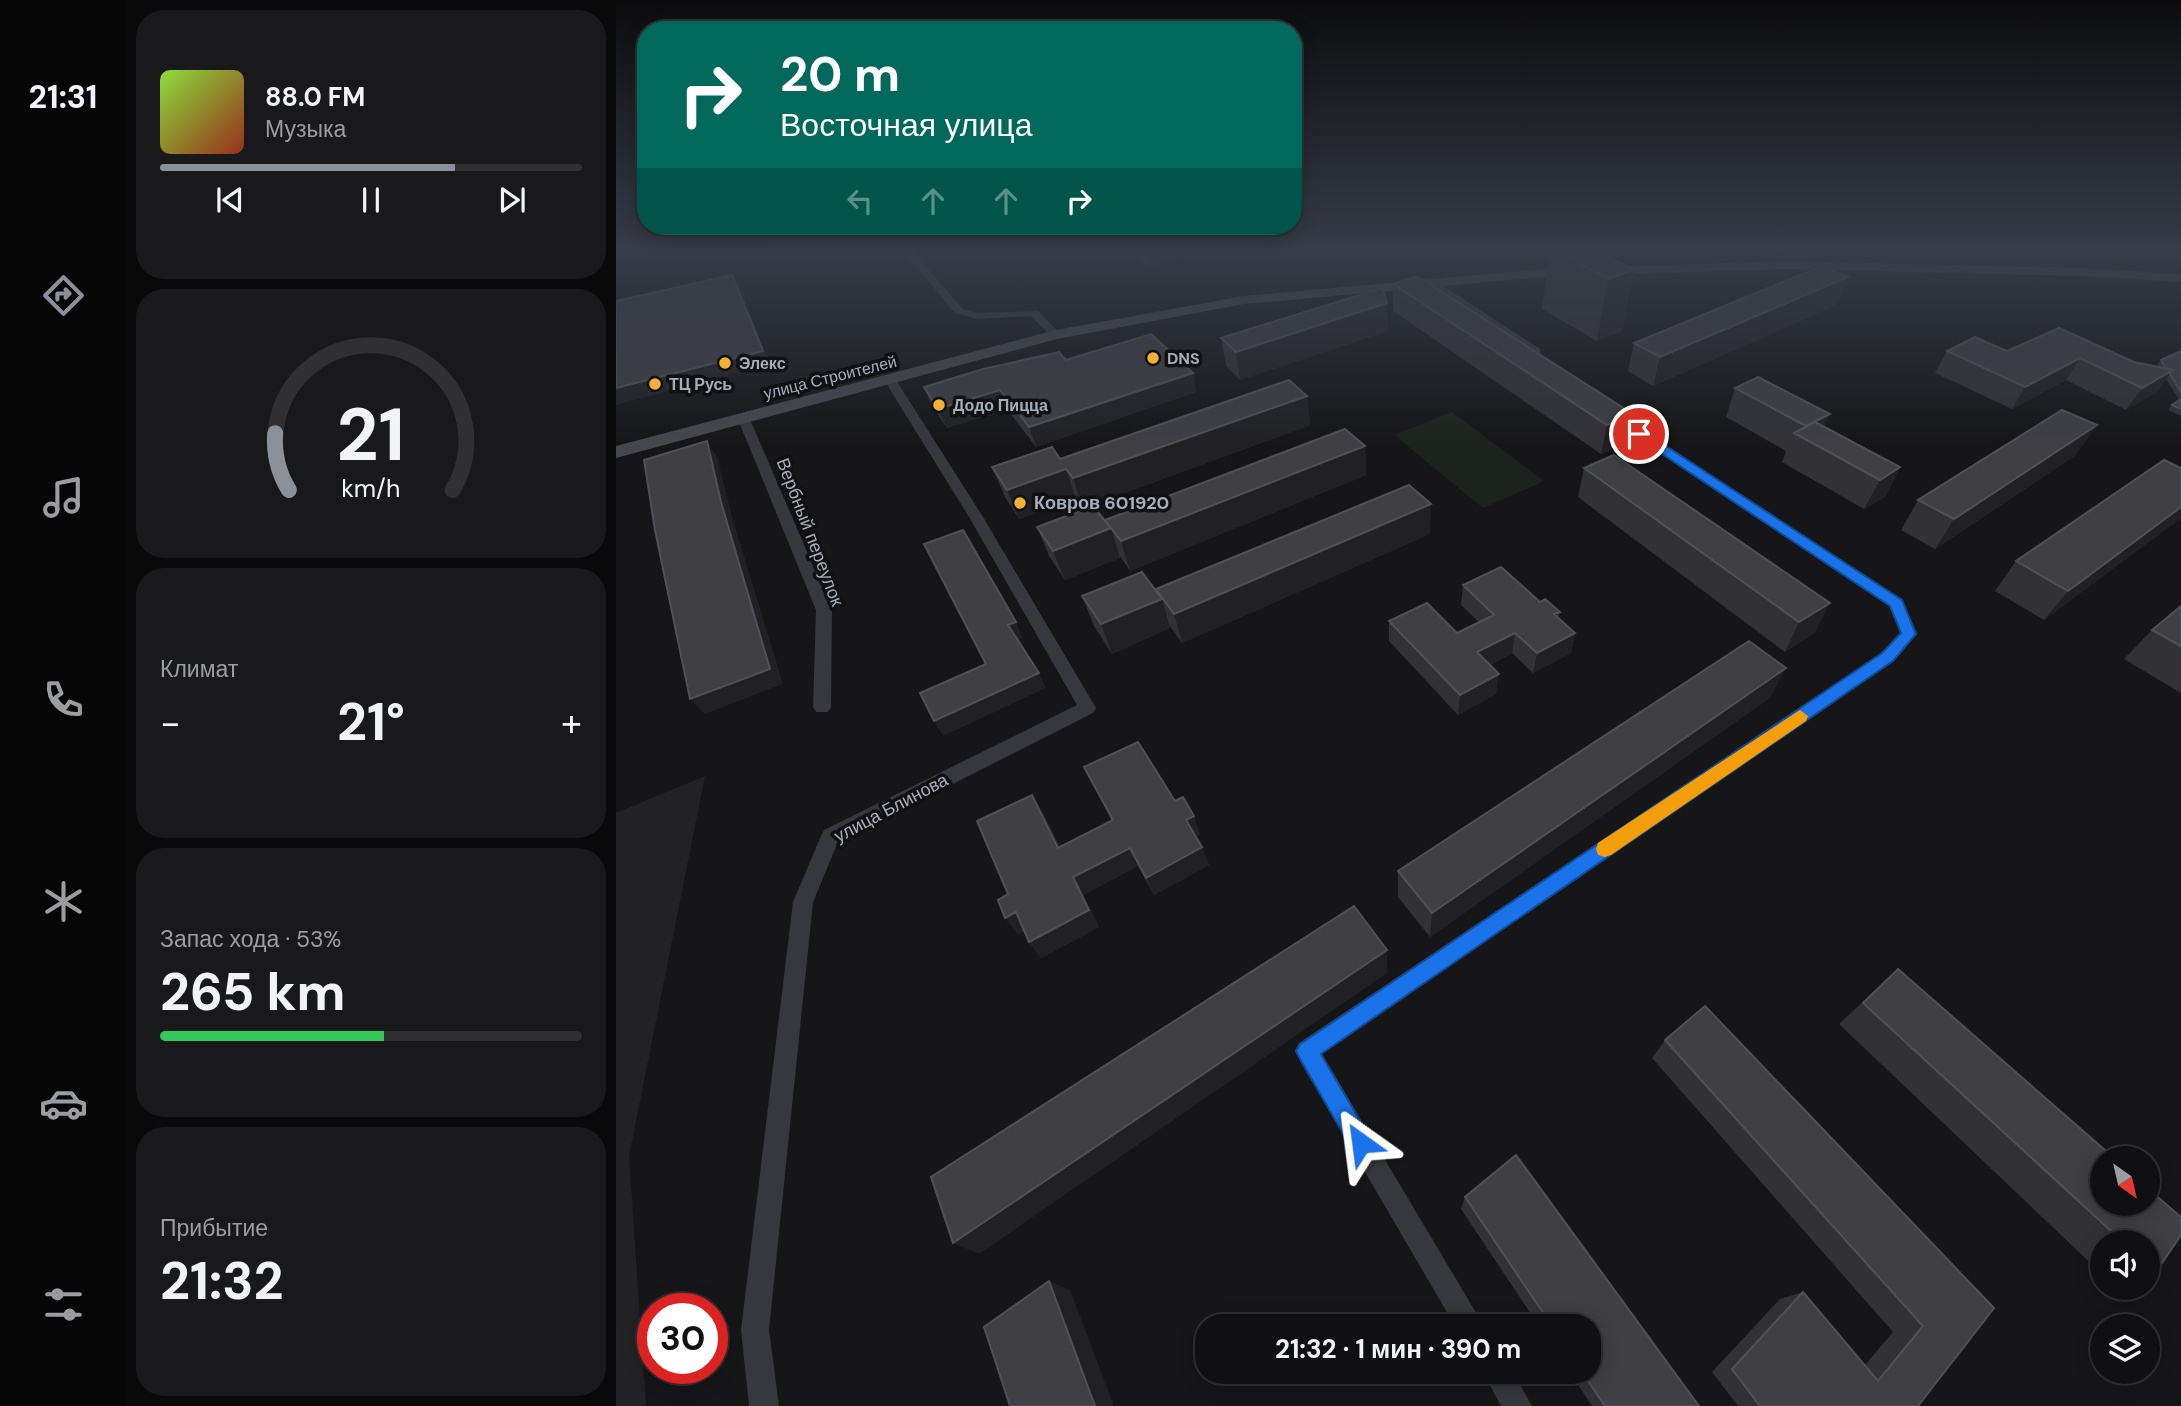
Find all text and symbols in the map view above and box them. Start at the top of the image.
text: 20 m [780,42,900,106]
icon: right [665,49,756,140]
text: 21:31 [29,76,97,118]
text: 88.0 FM [265,80,365,114]
text: Восточная улица [780,104,1032,146]
text: Музыка [265,114,346,144]
icon: previous [211,181,249,219]
icon: pause [352,181,390,219]
icon: next [493,181,531,219]
icon: left [841,182,879,220]
icon: ahead [914,182,952,220]
icon: ahead [987,182,1025,220]
icon: right [1060,182,1098,220]
icon: directions [39,271,88,320]
place label: DNS [1167,348,1200,369]
marker: DNS [1145,350,1161,366]
street label: улица Строителей [761,351,899,404]
place label: Элекс [739,353,786,374]
marker: Элекс [717,355,733,371]
place label: ТЦ Русь [669,374,732,395]
marker: ТЦ Русь [647,376,663,392]
text: 21 [337,388,405,483]
place label: Додо Пицца [953,395,1048,416]
marker: Додо Пицца [931,397,947,413]
pin [1609,404,1669,464]
icon: arrive [1620,415,1658,453]
street label: Вербный переулок [771,454,849,610]
text: km/h [341,472,401,505]
icon: music [39,473,88,522]
place label: Ковров 601920 [1034,491,1169,515]
marker: Ковров 601920 [1012,495,1028,511]
text: Климат [160,654,238,684]
icon: phone [39,675,88,724]
text: 21° [337,688,405,756]
text: − [160,698,181,748]
text: + [561,698,582,748]
street label: улица Блинова [830,767,953,848]
icon: climate [39,877,88,926]
text: Запас хода · 53% [160,924,341,954]
text: 265 km [160,958,345,1026]
icon: car [39,1079,88,1128]
position arrow [1324,1106,1398,1180]
north arrow [2090,1146,2160,1216]
map controls [2090,1146,2160,1384]
text: Прибытие [160,1213,268,1243]
button: sound [2090,1230,2160,1300]
text: 21:32 [160,1247,284,1315]
icon: filters [39,1280,88,1329]
speed limit sign: 30 [637,1293,728,1384]
button: layers [2090,1314,2160,1384]
text: 21:32 · 1 мин · 390 m [1275,1332,1521,1366]

